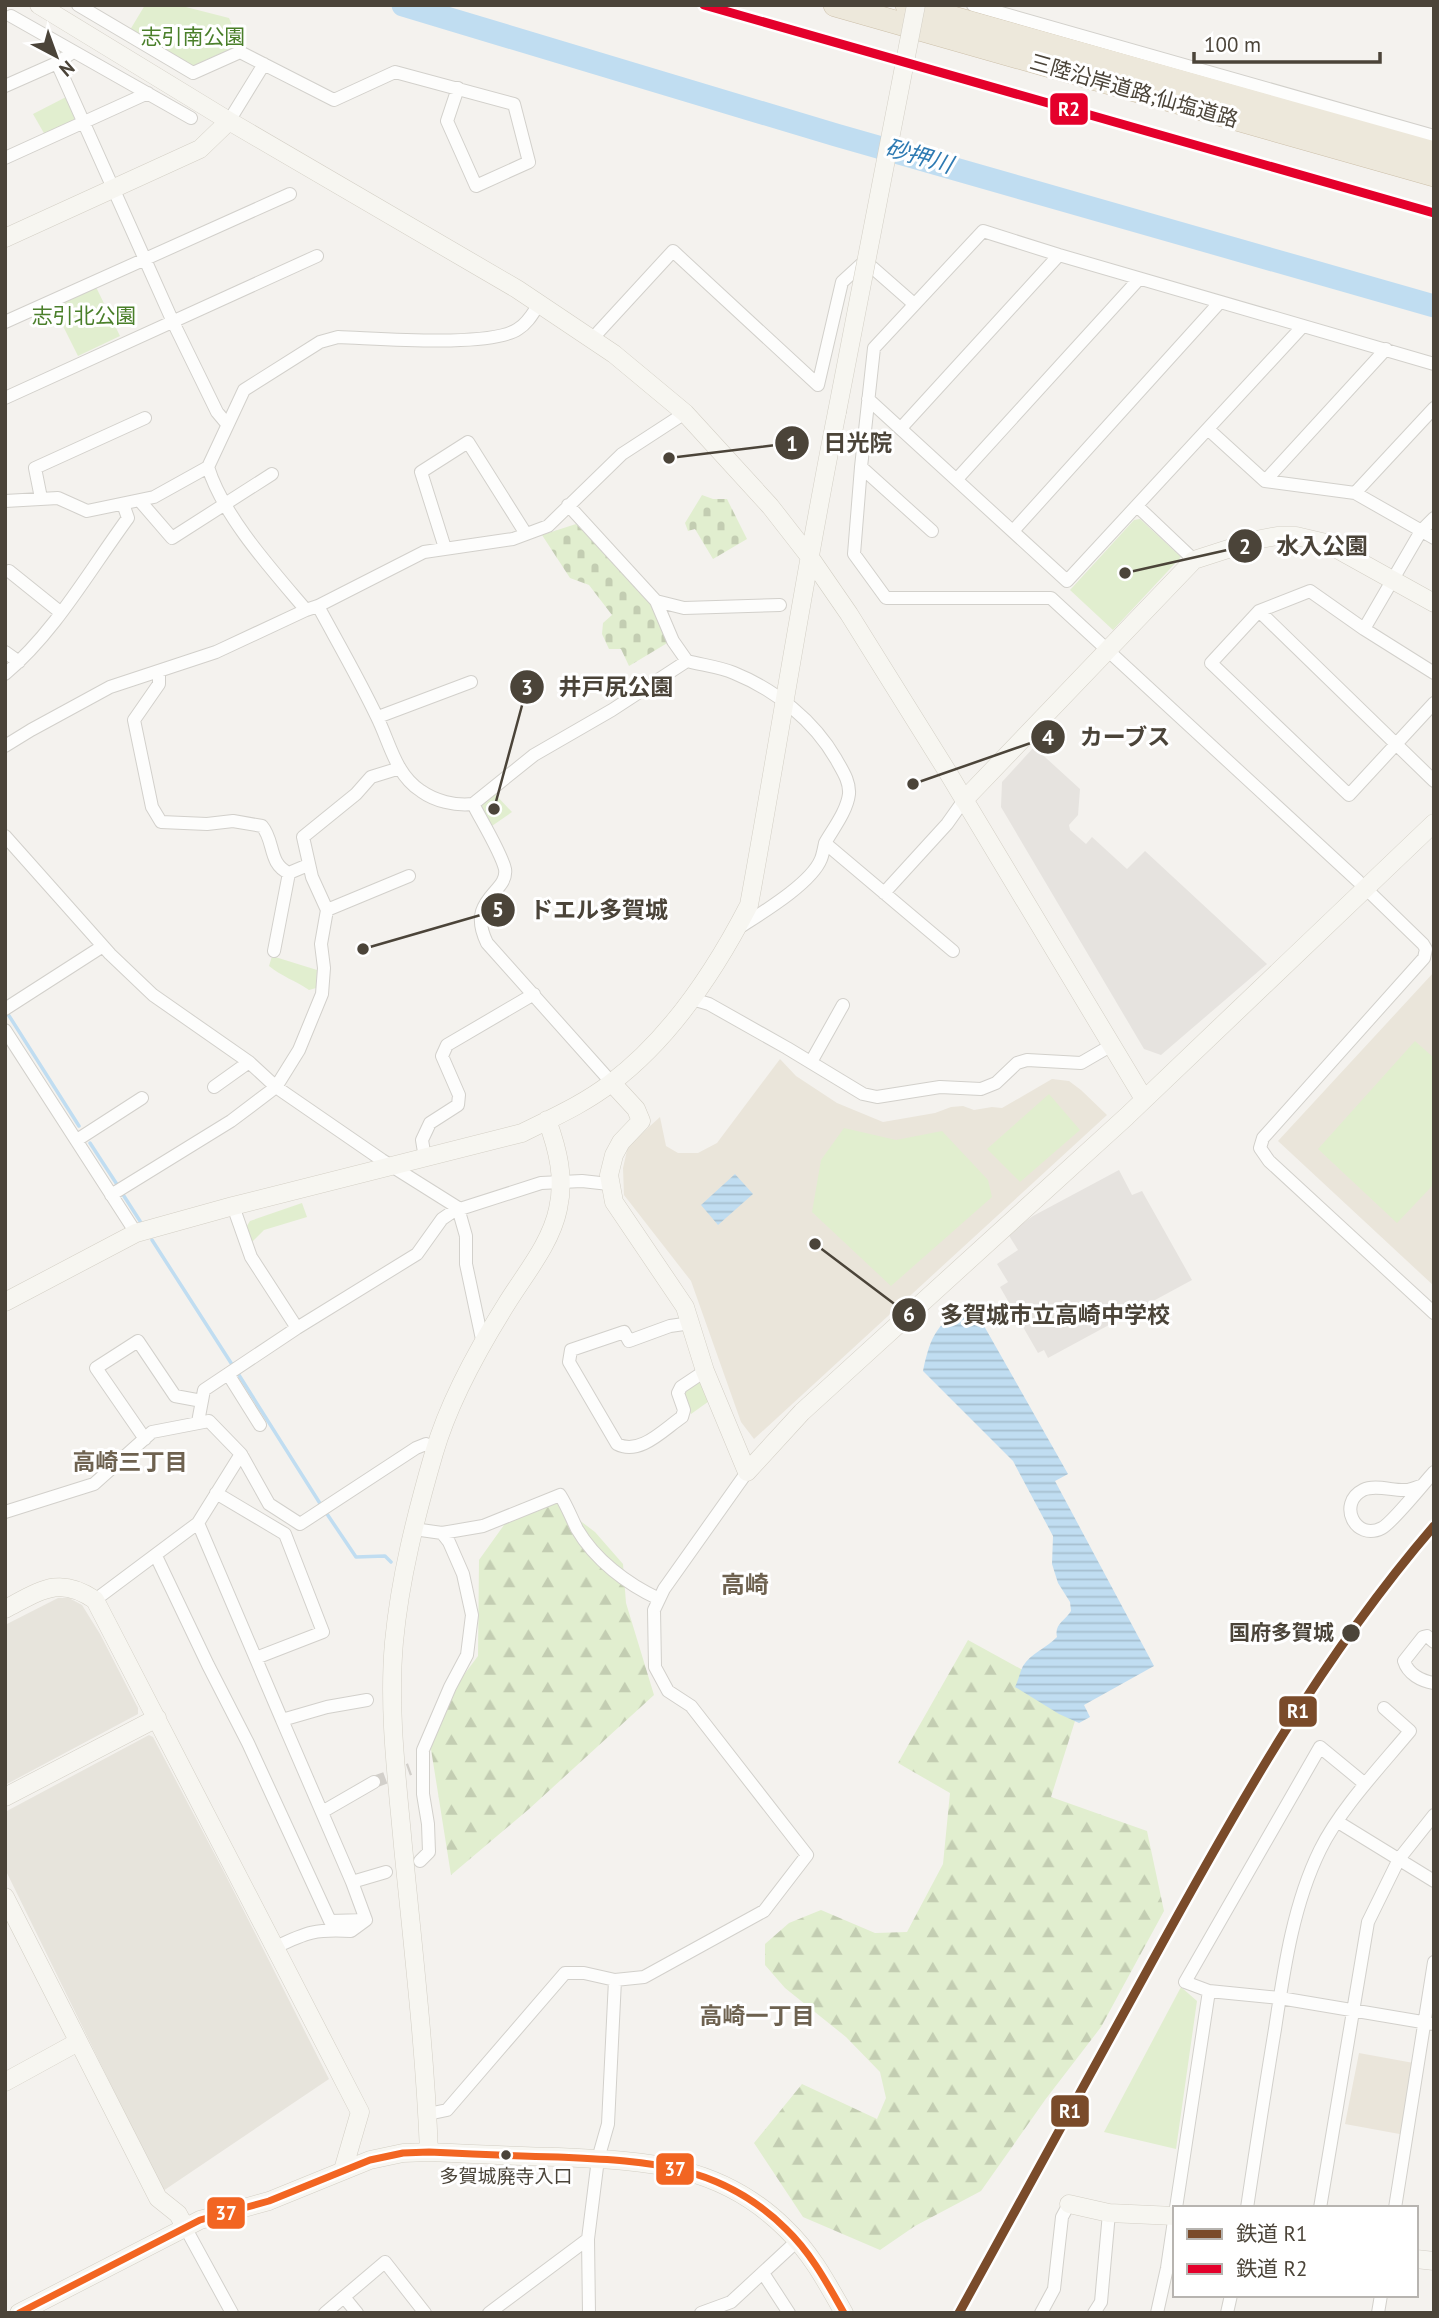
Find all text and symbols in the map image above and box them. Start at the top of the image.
north arrow [21,21,91,91]
scale bar [1194,21,1380,65]
park label: 志引南公園 [141,23,246,50]
text: 100 m [1204,31,1261,58]
street label: 三陸沿岸道路;仙塩道路 [1027,48,1241,133]
text: N [55,56,80,82]
line badge: R2 [1049,92,1089,126]
text: R2 [1058,97,1080,121]
water label: 砂押川 [882,132,959,180]
park label: 志引北公園 [32,302,137,329]
callout: 日光院 [774,421,906,465]
text: 日光院 [824,428,893,457]
text: 1 [786,430,798,457]
callout: 水入公園 [1227,524,1382,568]
text: 水入公園 [1276,531,1368,560]
text: 2 [1239,533,1251,560]
callout: 井戸尻公園 [509,665,687,709]
text: 井戸尻公園 [559,672,674,701]
text: 3 [521,674,533,701]
callout: カーブス [1030,715,1185,759]
text: カーブス [1080,722,1170,751]
text: 4 [1042,724,1054,751]
callout: ドエル多賀城 [481,888,682,932]
text: ドエル多賀城 [530,895,668,924]
text: 5 [492,896,504,923]
callout: 多賀城市立高崎中学校 [891,1293,1184,1337]
text: 多賀城市立高崎中学校 [940,1300,1170,1329]
text: 6 [903,1301,915,1328]
district label: 高崎三丁目 [73,1447,188,1476]
district label: 高崎 [721,1569,769,1600]
place label: 国府多賀城 [1229,1619,1334,1646]
marker: 国府多賀城 [1340,1622,1362,1644]
line badge: R1 [1278,1695,1318,1728]
text: R1 [1287,1699,1309,1723]
district label: 高崎一丁目 [700,2001,815,2030]
line badge: R1 [1050,2094,1090,2128]
text: R1 [1059,2099,1081,2123]
marker: 多賀城廃寺入口 [499,2148,513,2162]
line badge: 37 [655,2152,695,2186]
text: 37 [664,2157,686,2181]
place label: 多賀城廃寺入口 [439,2164,573,2188]
line badge: 37 [206,2196,246,2230]
text: 37 [215,2201,237,2225]
legend [1173,2206,1418,2297]
text: 鉄道 R1 [1236,2220,1308,2247]
text: 鉄道 R2 [1236,2255,1308,2282]

